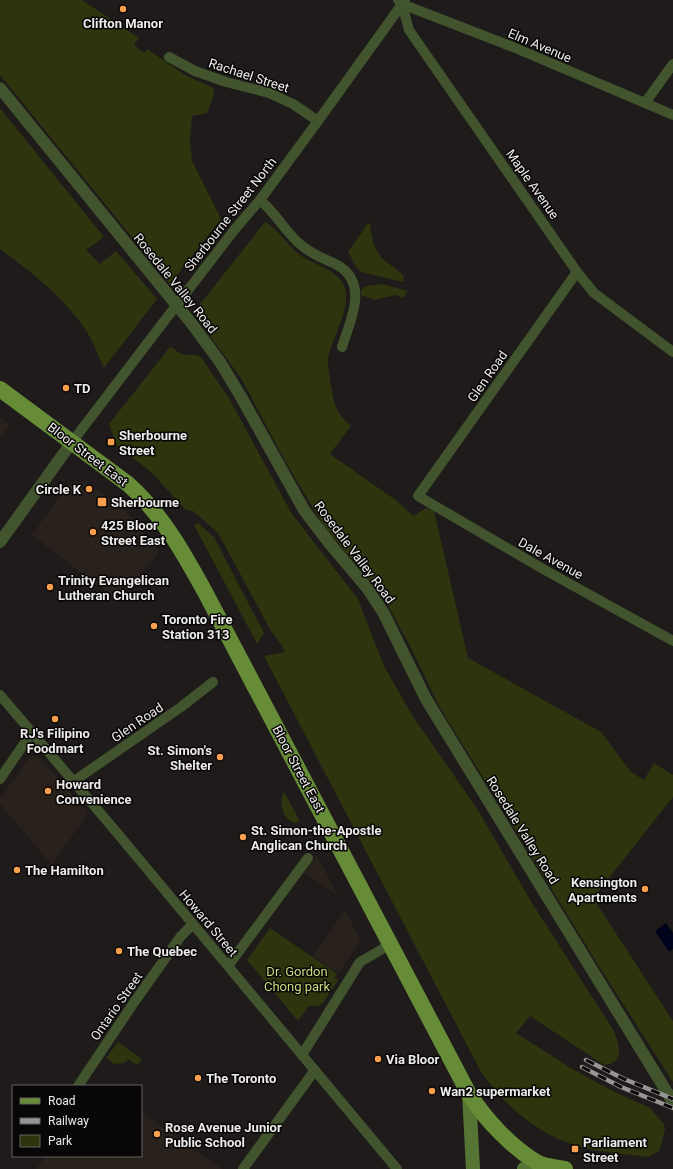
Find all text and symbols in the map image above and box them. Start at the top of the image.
marker: Clifton Manor [118,4,128,14]
place label: Clifton Manor [83,16,163,31]
street label: Elm Avenue [506,25,574,66]
street label: Rachael Street [207,55,291,96]
street label: Maple Avenue [503,147,562,222]
street label: Sherbourne Street North [181,154,279,274]
street label: Rosedale Valley Road [131,230,220,336]
street label: Glen Road [464,348,511,405]
place label: TD [74,381,91,396]
marker: TD [61,383,71,393]
street label: Bloor Street East [45,419,131,489]
place label: Sherbourne Street [119,428,187,458]
marker: Sherbourne Street [106,437,116,447]
place label: Circle K [36,482,82,497]
marker: Circle K [84,484,94,494]
place label: Sherbourne [111,495,179,510]
marker: Sherbourne [96,496,108,508]
street label: Rosedale Valley Road [311,498,398,606]
place label: 425 Bloor Street East [101,518,166,548]
marker: 425 Bloor Street East [88,527,98,537]
street label: Dale Avenue [516,535,586,582]
place label: Trinity Evangelican Lutheran Church [58,573,169,603]
marker: Trinity Evangelican Lutheran Church [45,582,55,592]
place label: Toronto Fire Station 313 [162,612,233,642]
marker: Toronto Fire Station 313 [149,621,159,631]
street label: Glen Road [109,700,166,745]
marker: RJ's Filipino Foodmart [50,714,60,724]
street label: Bloor Street East [269,723,328,815]
place label: RJ's Filipino Foodmart [20,726,90,756]
place label: St. Simon's Shelter [148,743,212,773]
marker: St. Simon's Shelter [215,752,225,762]
street label: Rosedale Valley Road [483,774,562,887]
place label: Howard Convenience [56,777,131,807]
marker: Howard Convenience [43,786,53,796]
place label: St. Simon-the-Apostle Anglican Church [251,823,381,853]
marker: St. Simon-the-Apostle Anglican Church [238,832,248,842]
place label: The Hamilton [25,863,104,878]
marker: The Hamilton [12,865,22,875]
place label: Kensington Apartments [568,875,637,905]
marker: Kensington Apartments [640,884,650,894]
street label: Howard Street [176,887,241,960]
place label: The Quebec [127,944,197,959]
marker: The Quebec [114,946,124,956]
park label: Dr. Gordon Chong park [264,964,330,994]
street label: Ontario Street [87,969,145,1043]
place label: Via Bloor [386,1052,440,1067]
marker: Via Bloor [373,1054,383,1064]
place label: The Toronto [206,1071,276,1086]
marker: The Toronto [193,1073,203,1083]
place label: Wan2 supermarket [440,1084,551,1099]
legend [12,1085,142,1157]
marker: Wan2 supermarket [427,1086,437,1096]
text: Road [48,1094,76,1108]
text: Railway [48,1114,89,1128]
place label: Rose Avenue Junior Public School [165,1120,282,1150]
marker: Rose Avenue Junior Public School [152,1129,162,1139]
text: Park [48,1134,73,1148]
place label: Parliament Street [583,1135,647,1165]
marker: Parliament Street [570,1144,580,1154]

